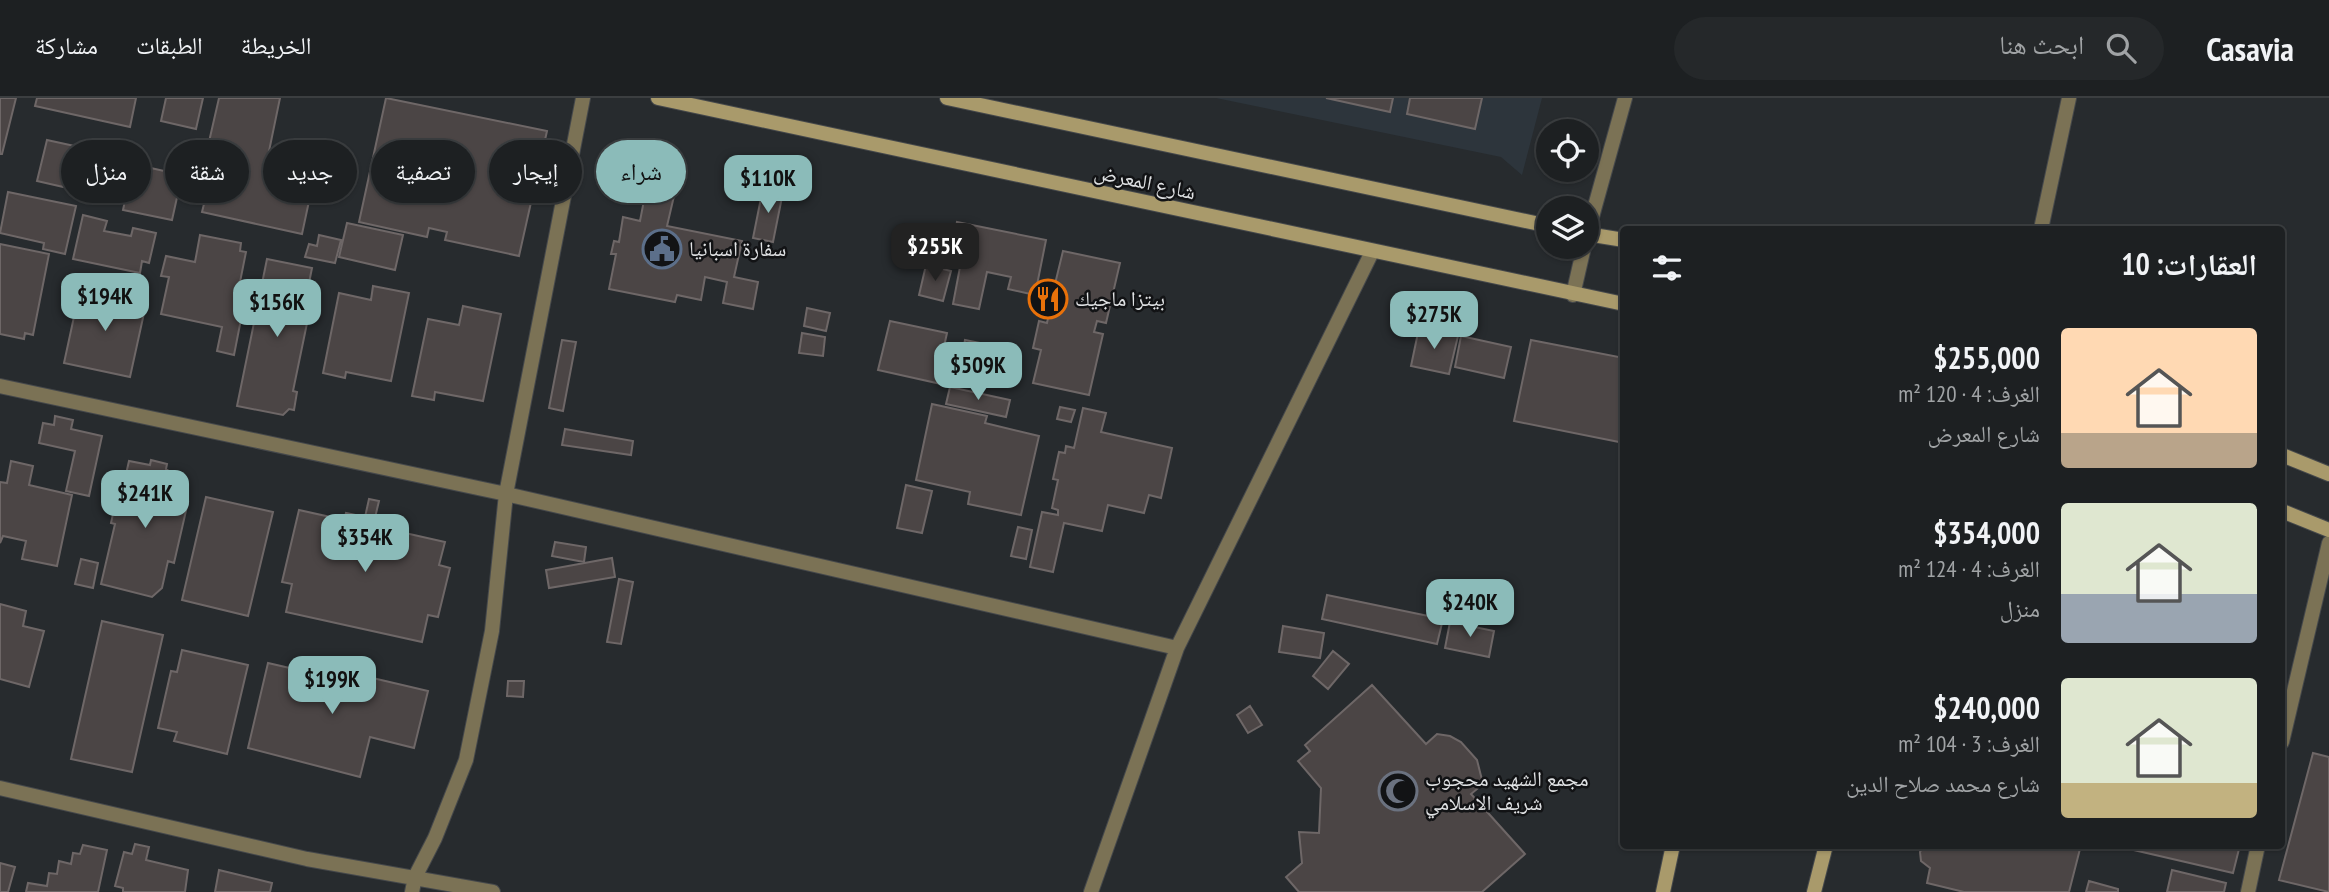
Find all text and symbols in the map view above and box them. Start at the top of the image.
search box [1674,17,2164,80]
text: Casavia [2206,27,2294,70]
text: ابحث هنا [1999,28,2084,61]
icon: search [2102,29,2140,67]
text: مشاركة [35,30,98,61]
text: الطبقات [136,30,203,61]
text: الخريطة [241,30,311,61]
map controls [1536,119,1599,259]
button: locate [1536,119,1599,182]
chip: منزل [61,140,151,203]
chip: شقة [165,140,249,203]
chip: جديد [263,140,357,203]
chip: تصفية [371,140,475,203]
chip: إيجار [489,140,582,203]
chip: شراء [596,140,686,203]
pin: $110K [719,156,817,215]
street label: شارع المعرض [1092,158,1198,205]
text: $110K [740,163,796,192]
button: layers [1536,196,1599,259]
pin: $255K [886,223,984,283]
public building icon: سفارة اسبانيا [641,228,683,270]
text: $255K [907,231,963,260]
place label: سفارة اسبانيا [689,235,786,262]
text: العقارات: 10 [2121,244,2257,283]
icon: filters [1648,249,1686,287]
pin: $194K [56,274,154,333]
restaurant icon: بيتزا ماجيك [1027,278,1069,320]
pin: $156K [228,280,326,339]
text: $194K [77,281,133,310]
place label: بيتزا ماجيك [1075,285,1165,312]
text: $156K [249,287,305,316]
pin: $275K [1385,292,1483,351]
text: $275K [1406,299,1462,328]
text: $255,000 [1933,338,2040,377]
pin: $509K [929,342,1027,402]
text: $509K [950,350,1006,379]
icon: home [2117,356,2201,440]
text: الغرف: 4 · 120 m² [1898,379,2040,408]
text: شارع المعرض [1928,419,2040,448]
pin: $241K [96,470,194,530]
text: $241K [117,478,173,507]
text: $354,000 [1933,513,2040,552]
pin: $354K [316,514,414,574]
text: $354K [337,522,393,551]
icon: home [2117,531,2201,615]
text: الغرف: 4 · 124 m² [1898,554,2040,583]
pin: $240K [1421,580,1519,639]
text: $240K [1442,587,1498,616]
text: منزل [2000,594,2040,623]
pin: $199K [283,656,381,716]
text: $199K [304,664,360,693]
text: $240,000 [1933,688,2040,727]
icon: home [2117,706,2201,790]
text: الغرف: 3 · 104 m² [1898,729,2040,758]
place label: مجمع الشهيد محجوب شريف الاسلامي [1425,765,1589,819]
text: شارع محمد صلاح الدين [1846,769,2040,798]
mosque icon: مجمع الشهيد محجوب شريف الاسلامي [1377,770,1419,812]

